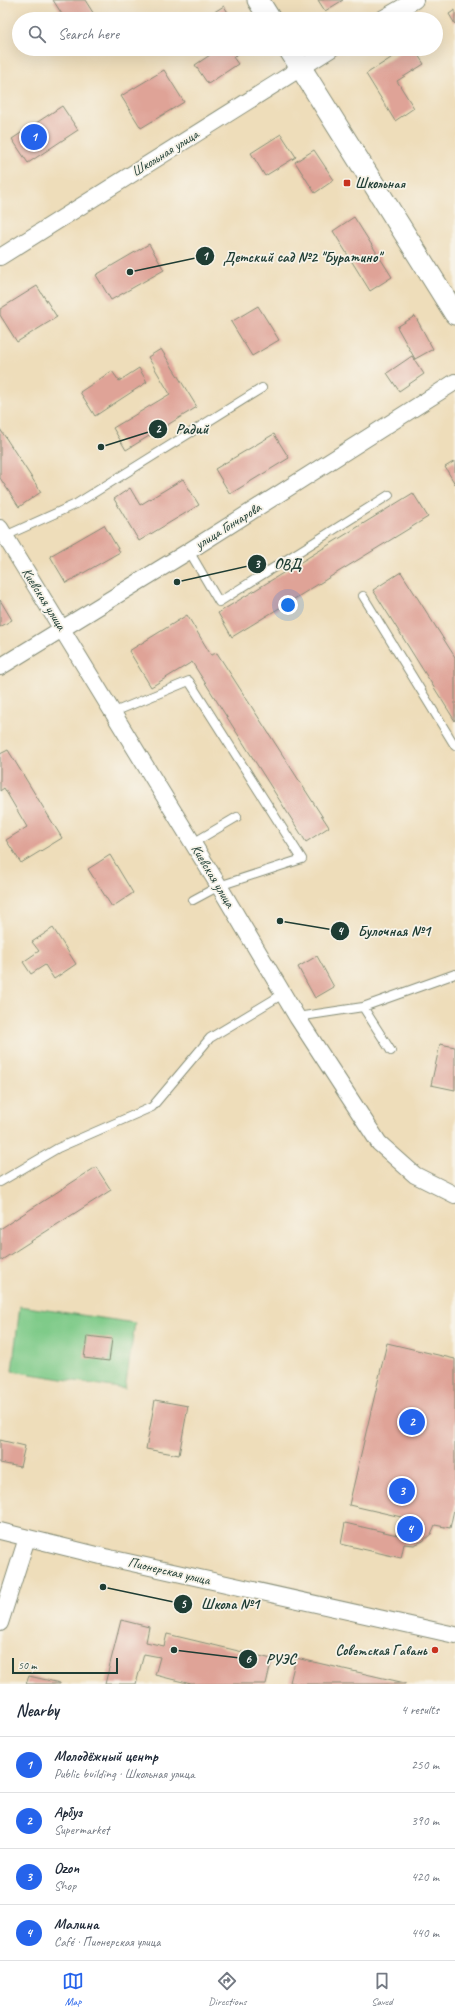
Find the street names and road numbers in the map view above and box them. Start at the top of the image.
street label: Школьная улица [128,125,203,180]
street label: улица Гончарова [191,499,265,553]
street label: Киевская улица [18,565,70,634]
street label: Киевская улица [188,841,239,911]
street label: Пионерская улица [126,1553,213,1589]

